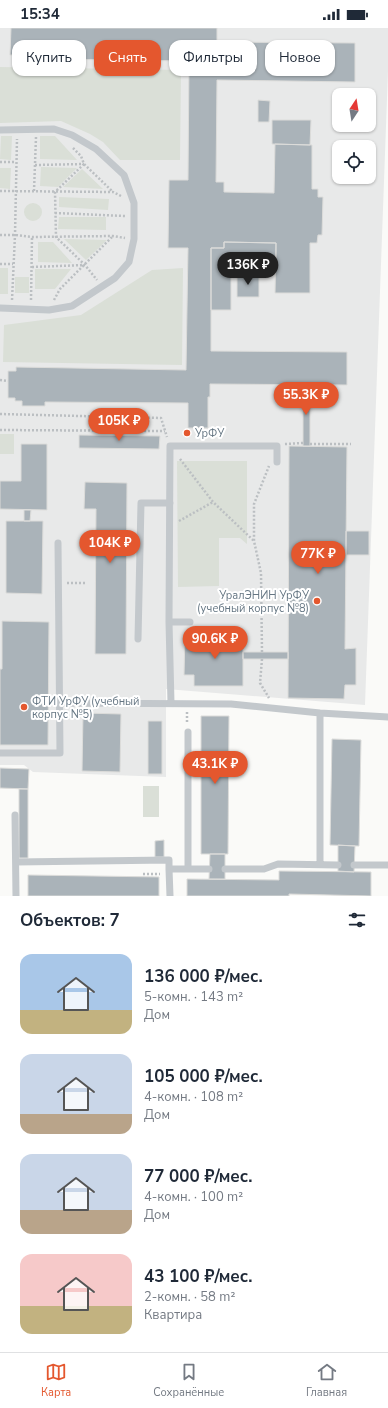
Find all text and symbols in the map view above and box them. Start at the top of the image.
text: 15:34 [20,4,60,24]
chip: Купить [12,40,86,76]
chip: Снять [94,40,161,76]
chip: Фильтры [169,40,257,76]
chip: Новое [265,40,335,76]
north arrow [332,88,376,132]
map controls [332,88,376,184]
button: locate [332,140,376,184]
pin: 136K ₽ [215,252,281,286]
text: 136K ₽ [226,256,270,274]
pin: 55.3K ₽ [269,382,343,416]
text: 55.3K ₽ [283,386,329,404]
pin: 105K ₽ [86,408,152,442]
text: 105K ₽ [97,412,141,430]
place label: УрФУ [194,426,225,441]
marker: УрФУ [182,428,192,438]
pin: 104K ₽ [77,530,143,564]
text: 104K ₽ [88,534,132,552]
pin: 77K ₽ [290,541,346,575]
text: 77K ₽ [300,545,336,563]
place label: УралЭНИН УрФУ (учебный корпус №8) [197,588,310,616]
marker: УралЭНИН УрФУ (учебный корпус №8) [312,596,322,606]
pin: 90.6K ₽ [178,626,252,660]
text: 90.6K ₽ [192,630,238,648]
place label: ФТИ УрФУ (учебный корпус №5) [32,694,140,722]
marker: ФТИ УрФУ (учебный корпус №5) [19,702,29,712]
pin: 43.1K ₽ [178,751,252,785]
text: 43.1K ₽ [192,755,238,773]
text: Объектов: 7 [20,909,120,932]
icon: filters [346,909,368,931]
text: 136 000 ₽/мес. [144,965,263,988]
icon: home [52,970,100,1018]
text: 5-комн. · 143 m² [144,988,243,1006]
text: Дом [144,1006,170,1024]
text: 105 000 ₽/мес. [144,1065,263,1088]
icon: home [52,1070,100,1118]
text: 4-комн. · 108 m² [144,1088,243,1106]
text: Дом [144,1106,170,1124]
text: 77 000 ₽/мес. [144,1165,252,1188]
icon: home [52,1170,100,1218]
text: 4-комн. · 100 m² [144,1188,243,1206]
text: Дом [144,1206,170,1224]
text: 43 100 ₽/мес. [144,1265,252,1288]
icon: home [52,1270,100,1318]
text: 2-комн. · 58 m² [144,1288,235,1306]
text: Квартира [144,1306,202,1324]
tab: Карта [41,1361,71,1400]
tab: Сохранённые [153,1361,224,1400]
tab: Главная [306,1361,347,1400]

